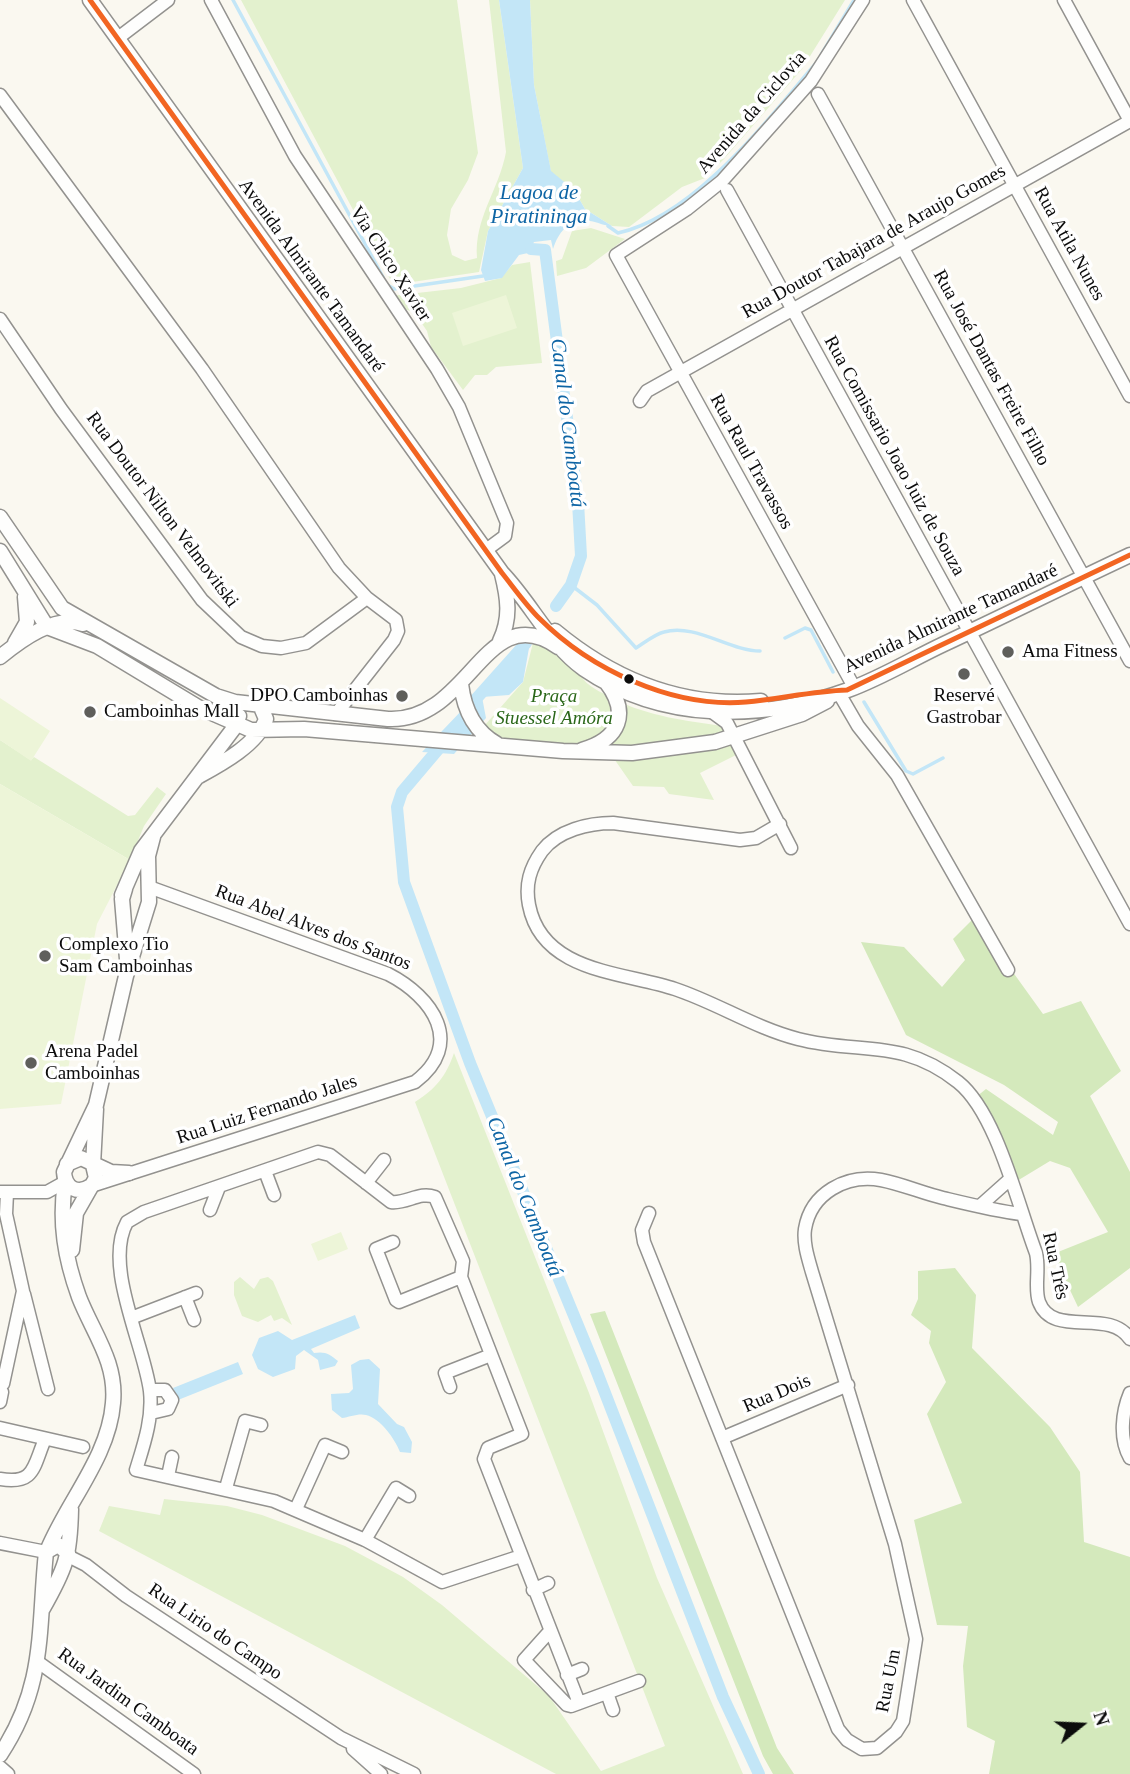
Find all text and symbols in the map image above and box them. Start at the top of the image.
street label: Avenida da Ciclovia [693,47,811,179]
street label: Rua Doutor Tabajara de Araujo Gomes [738,160,1010,324]
street label: Avenida Almirante Tamandaré [233,175,389,377]
water label: Lagoa de Piratininga [491,180,587,230]
street label: Rua Atila Nunes [1028,183,1110,305]
street label: Via Chico Xavier [344,202,436,326]
street label: Rua José Dantas Freire Filho [928,266,1054,470]
street label: Rua Comissario Joao Juiz de Souza [818,332,970,580]
water label: Canal do Camboatá [544,337,590,509]
street label: Rua Raul Travassos [704,390,798,534]
street label: Rua Doutor Nilton Velmovitski [81,408,243,612]
street label: Avenida Almirante Tamandaré [840,559,1062,679]
place label: Ama Fitness [1022,641,1118,663]
marker: Ama Fitness [1000,644,1016,660]
marker: Reservé Gastrobar [956,666,972,682]
unlabelled marker [622,672,636,686]
place label: DPO Camboinhas [250,685,388,707]
place label: Reservé Gastrobar [927,685,1001,729]
park label: Praça Stuessel Amóra [495,686,613,730]
marker: DPO Camboinhas [394,688,410,704]
place label: Camboinhas Mall [104,701,240,723]
marker: Camboinhas Mall [82,704,98,720]
street label: Rua Abel Alves dos Santos [212,880,414,976]
place label: Complexo Tio Sam Camboinhas [59,934,193,978]
marker: Complexo Tio Sam Camboinhas [37,948,53,964]
place label: Arena Padel Camboinhas [45,1041,140,1085]
marker: Arena Padel Camboinhas [23,1055,39,1071]
street label: Rua Luiz Fernando Jales [174,1070,360,1150]
water label: Canal do Camboatá [480,1113,568,1281]
street label: Rua Três [1037,1230,1073,1302]
street label: Rua Dois [740,1370,814,1418]
street label: Rua Lirio do Campo [144,1579,286,1685]
street label: Rua Jardim Camboata [53,1643,203,1761]
street label: Rua Um [872,1647,906,1715]
north arrow [1046,1690,1116,1760]
text: N [1089,1709,1114,1728]

